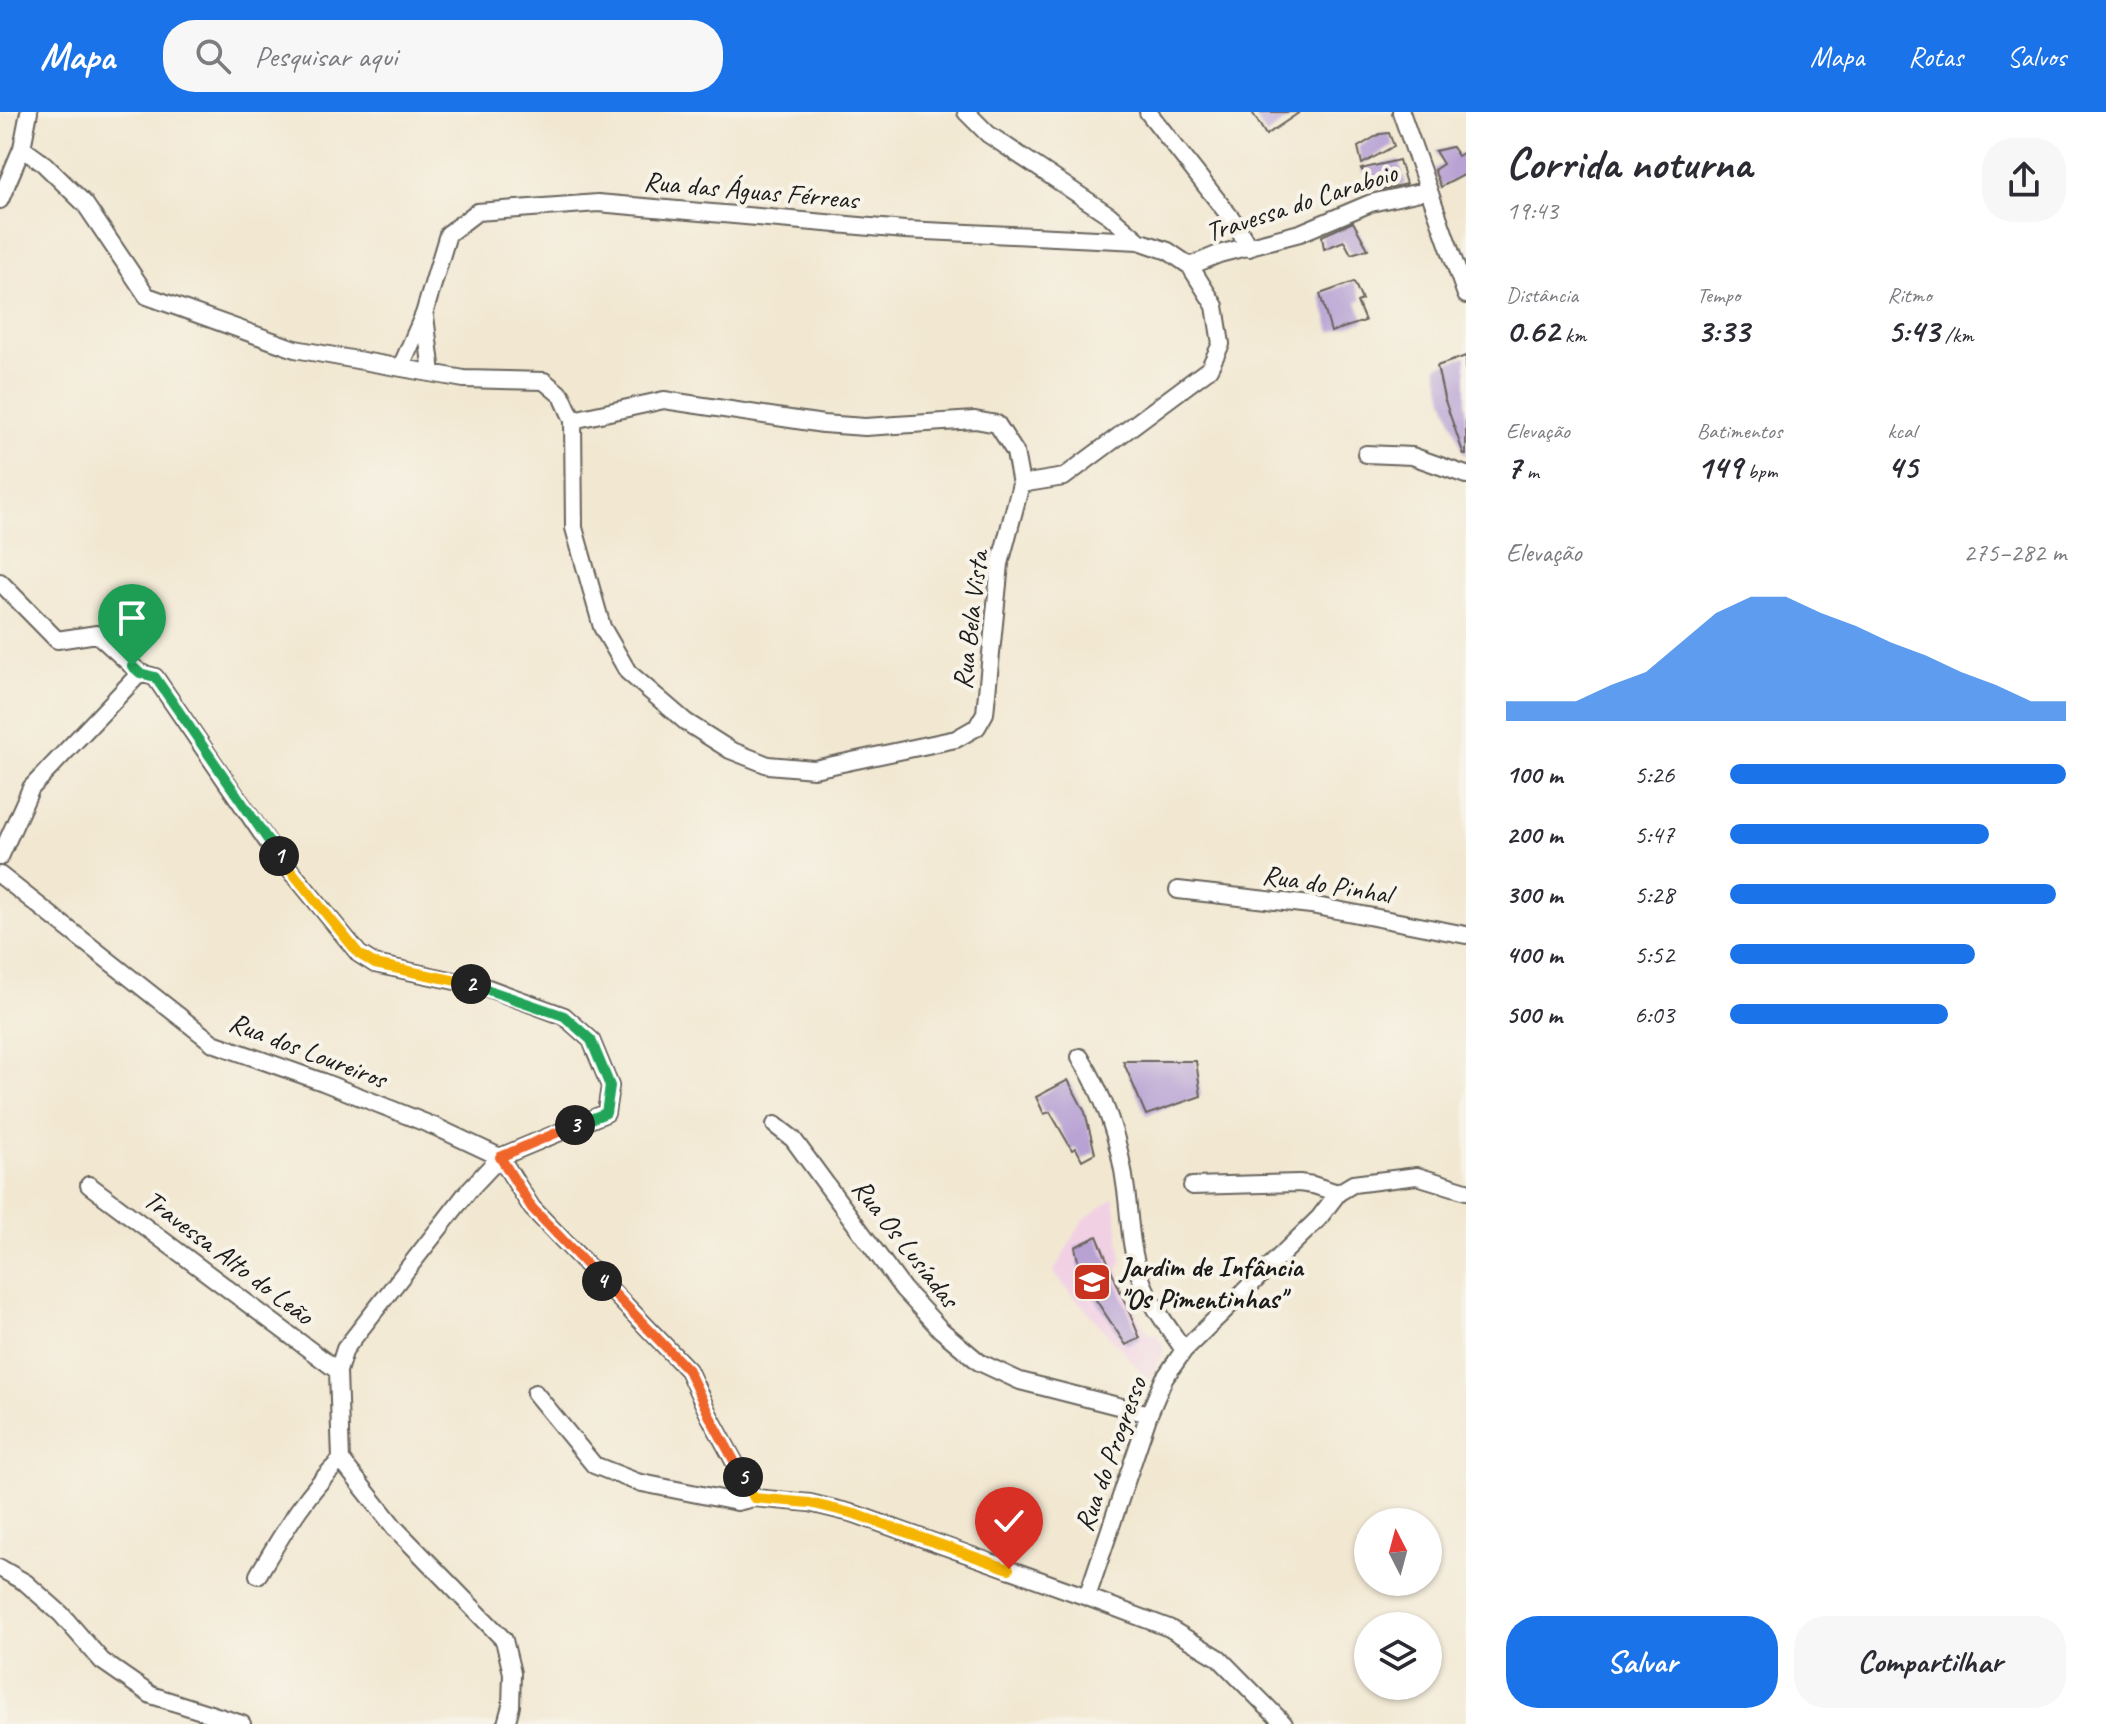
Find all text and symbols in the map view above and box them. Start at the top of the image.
search box [163,20,723,92]
text: Mapa [40,33,115,80]
icon: search [191,34,235,78]
text: Pesquisar aqui [255,37,397,75]
text: Mapa [1810,39,1864,74]
text: Rotas [1908,39,1963,74]
text: Salvos [2007,39,2066,74]
text: Corrida noturna [1506,136,1751,191]
button: share [1982,138,2066,222]
street label: Travessa do Caraboio [1201,154,1403,249]
street label: Rua das Águas Férreas [642,163,862,217]
text: 19:43 [1506,194,1558,227]
text: Distância [1506,281,1578,309]
text: Tempo [1697,281,1740,309]
text: Ritmo [1887,281,1932,309]
text: 0.62 [1506,309,1559,352]
text: 3:33 [1697,309,1749,352]
text: 5:43 [1887,309,1939,352]
text: km [1559,321,1586,349]
text: /km [1939,321,1974,349]
text: Elevação [1506,417,1570,445]
text: Batimentos [1697,417,1782,445]
text: kcal [1887,417,1916,445]
text: 7 [1506,445,1521,488]
text: 149 [1697,445,1742,488]
text: 45 [1887,445,1917,488]
text: m [1521,457,1539,485]
text: bpm [1742,457,1778,485]
text: Elevação [1506,536,1581,569]
text: 275–282 m [1963,536,2066,569]
street label: Rua Bela Vista [944,546,996,691]
pin [98,584,166,666]
icon: arrive [110,596,154,640]
text: 100 m [1506,758,1562,791]
text: 5:26 [1634,758,1674,791]
text: 200 m [1506,818,1562,851]
text: 5:47 [1634,818,1674,851]
pin: 1 [259,836,299,876]
text: 1 [274,842,284,870]
street label: Rua do Pinhal [1260,857,1399,912]
text: 300 m [1506,878,1562,911]
text: 5:28 [1634,878,1674,911]
text: 400 m [1506,938,1562,971]
text: 5:52 [1634,938,1674,971]
pin: 2 [451,964,491,1004]
text: 2 [466,970,476,998]
text: 500 m [1506,998,1562,1031]
text: 6:03 [1634,998,1674,1031]
street label: Rua dos Loureiros [224,1004,394,1097]
pin: 3 [555,1105,595,1145]
text: 3 [570,1111,580,1139]
street label: Rua Os Lusíadas [845,1171,969,1316]
street label: Travessa Alto do Leão [137,1182,323,1334]
place label: Jardim de Infância "Os Pimentinhas" [1118,1249,1305,1316]
pin: 4 [582,1261,622,1301]
school or university icon: Jardim de Infância "Os Pimentinhas" [1071,1261,1113,1303]
text: 4 [597,1267,607,1295]
street label: Rua do Progresso [1066,1370,1155,1536]
pin: 5 [723,1457,763,1497]
text: 5 [738,1463,748,1491]
pin [975,1487,1043,1569]
icon: check [987,1499,1031,1543]
north arrow [1354,1508,1442,1596]
map controls [1354,1508,1442,1700]
button: layers [1354,1612,1442,1700]
button: Salvar [1506,1616,1778,1708]
button: Compartilhar [1794,1616,2066,1708]

